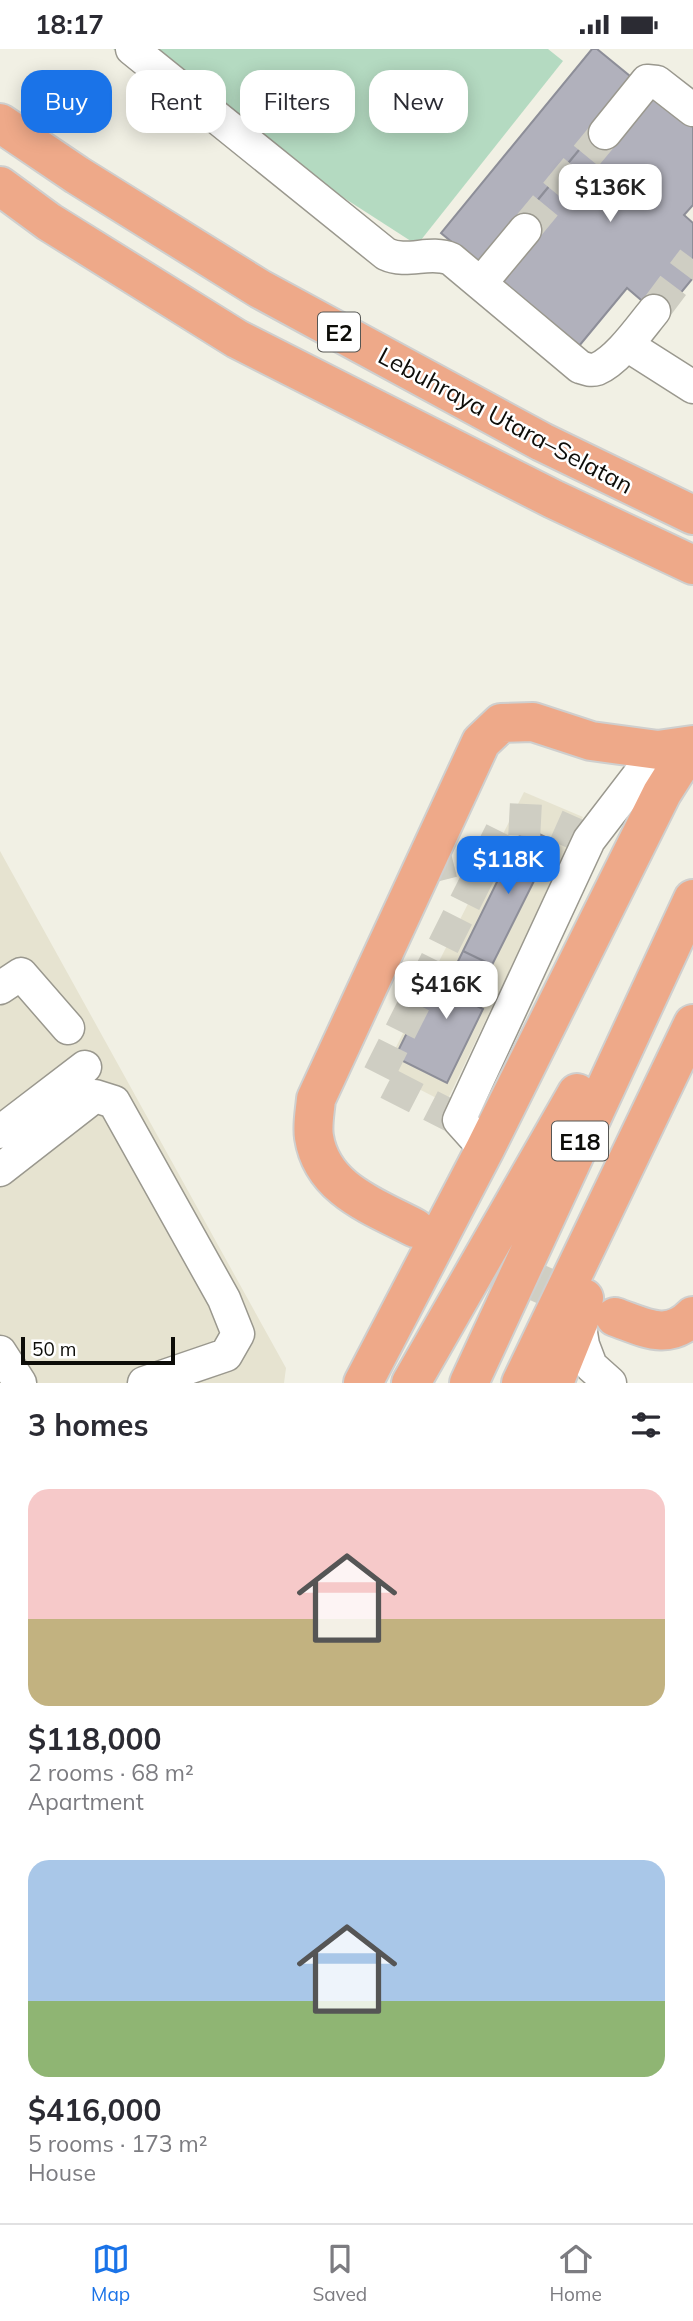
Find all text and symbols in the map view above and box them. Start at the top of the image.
text: 18:17 [35,8,104,41]
chip: Buy [21,70,112,133]
chip: Rent [126,70,226,133]
chip: Filters [240,70,355,133]
chip: New [369,70,468,133]
pin: $136K [561,165,659,224]
text: $136K [575,172,645,201]
road number: E2 [318,313,360,351]
street label: Lebuhraya Utara–Selatan [373,340,639,500]
pin: $118K [459,837,557,896]
text: $118K [473,844,543,873]
pin: $416K [397,961,495,1021]
text: $416K [411,969,481,998]
road number: E18 [552,1121,608,1161]
scale bar [21,1334,175,1366]
text: 50 m [32,1337,76,1361]
text: 3 homes [28,1406,149,1444]
icon: filters [627,1406,665,1444]
icon: home [284,1535,410,1661]
text: $118,000 [28,1720,161,1758]
text: 2 rooms · 68 m² [28,1758,194,1787]
text: Apartment [28,1787,144,1816]
icon: home [284,1906,410,2032]
text: $416,000 [28,2091,161,2129]
text: 5 rooms · 173 m² [28,2129,208,2158]
text: House [28,2158,96,2187]
tab: Map [91,2240,130,2306]
tab: Saved [312,2240,367,2306]
tab: Home [549,2240,602,2306]

